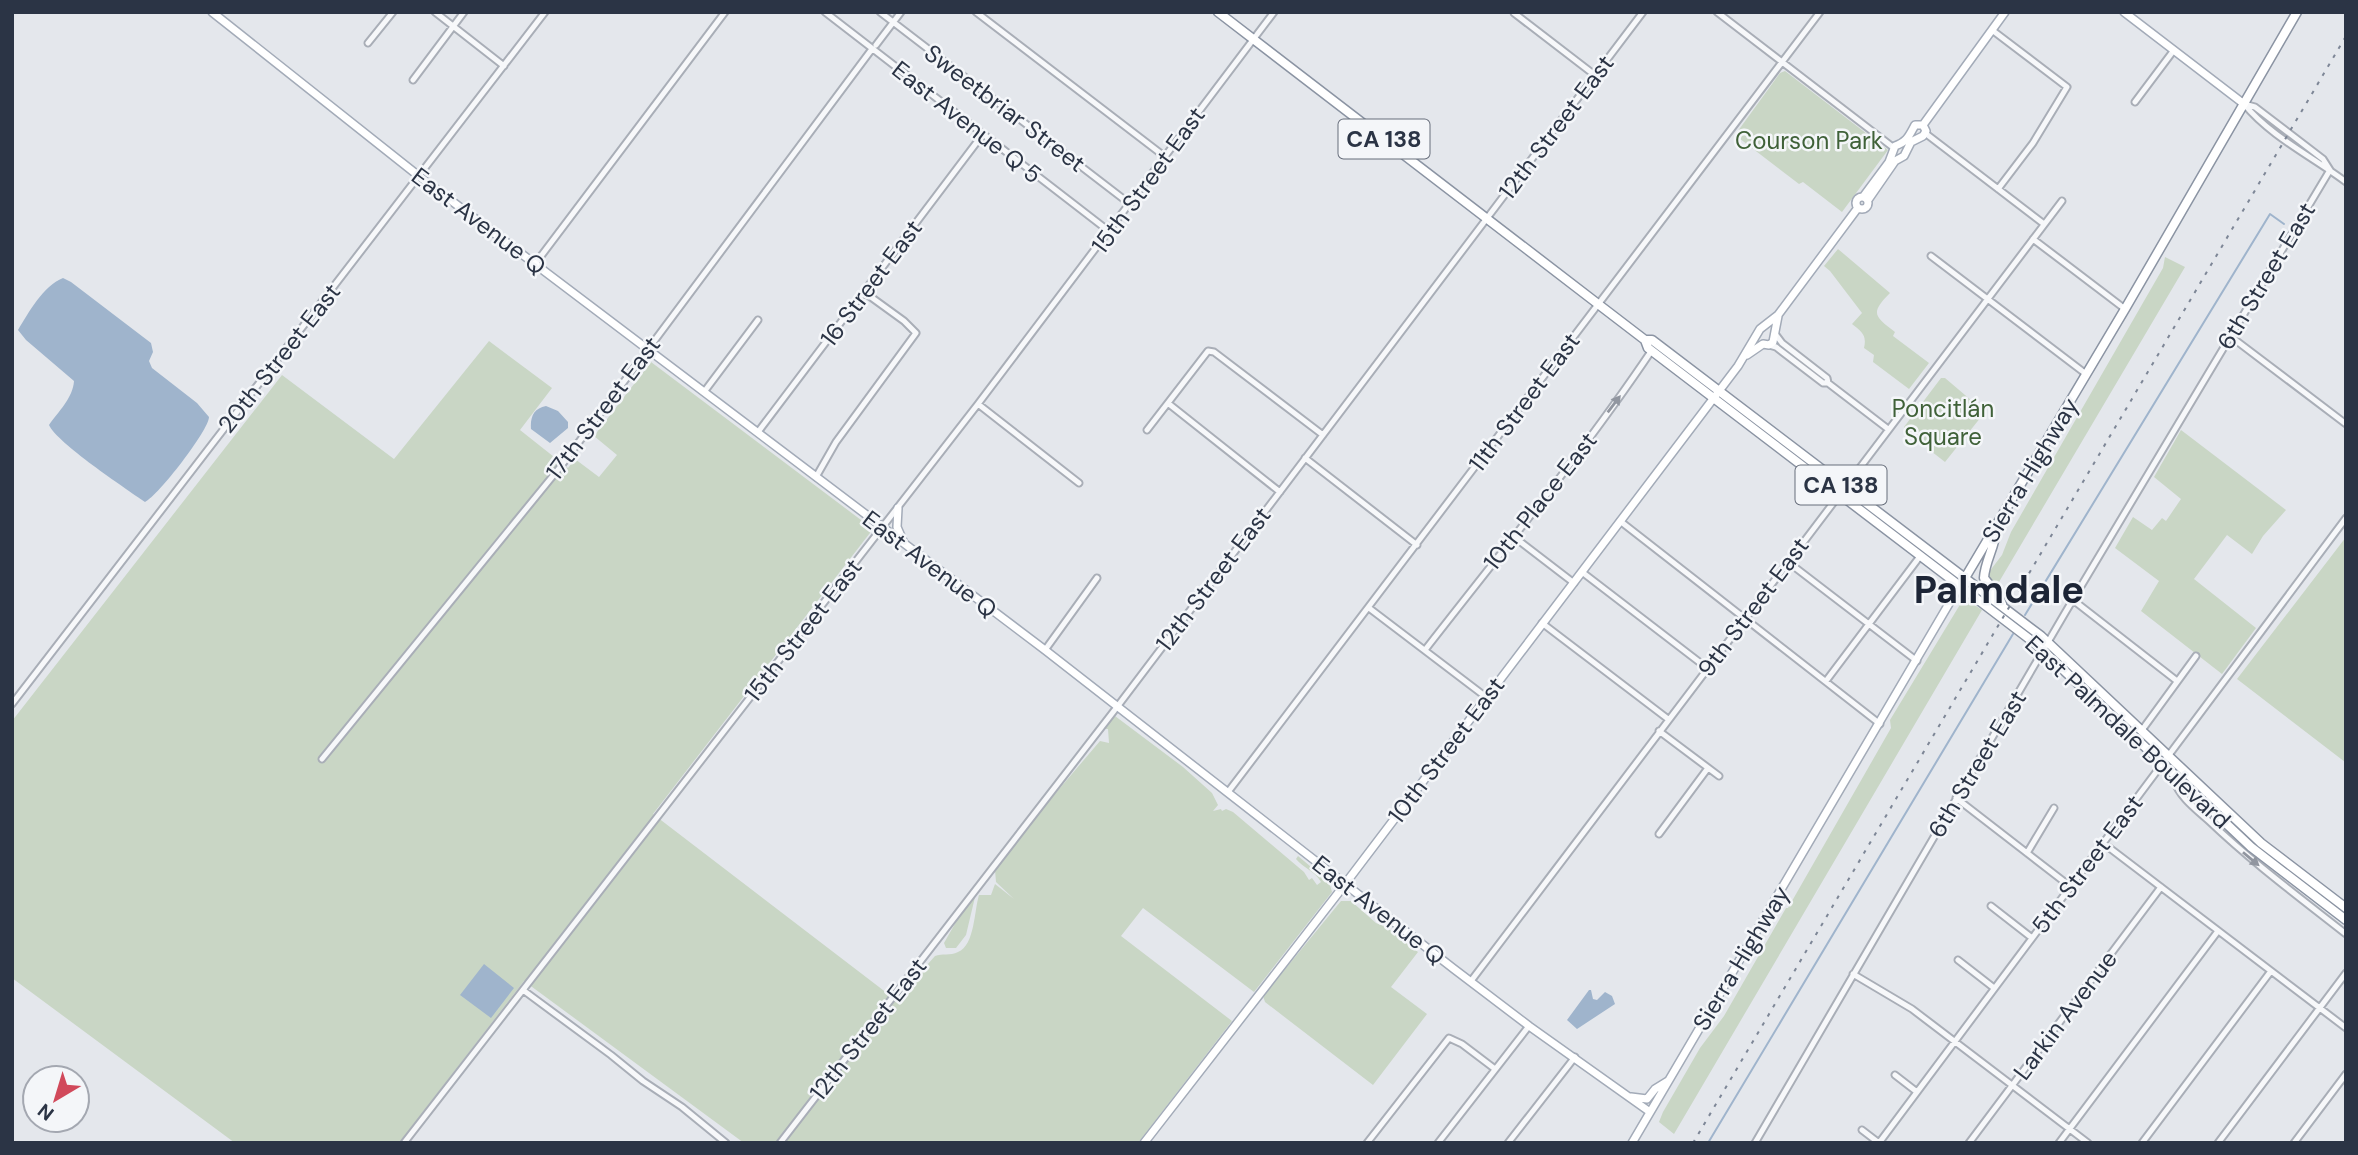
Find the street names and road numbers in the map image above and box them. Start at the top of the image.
street label: Sweetbriar Street [918,37,1092,179]
street label: 12th Street East [1492,49,1620,205]
street label: East Avenue Q 5 [886,54,1048,190]
street label: 15th Street East [1084,101,1212,259]
road number: CA 138 [1338,120,1430,158]
street label: East Avenue Q [406,160,552,282]
street label: 6th Street East [2210,197,2322,355]
street label: 16 Street East [813,213,929,353]
street label: 20th Street East [211,277,347,439]
street label: 11th Street East [1462,326,1586,478]
street label: 17th Street East [539,330,667,486]
street label: Sierra Highway [1975,392,2085,548]
street label: 10th Place East [1476,426,1604,576]
road number: CA 138 [1796,466,1886,505]
street label: 12th Street East [1149,501,1277,657]
street label: East Avenue Q [857,503,1003,625]
street label: 9th Street East [1690,531,1816,683]
street label: 15th Street East [737,552,869,708]
street label: East Palmdale Boulevard [2019,629,2237,835]
street label: 10th Street East [1381,671,1511,829]
street label: 6th Street East [1921,685,2033,843]
street label: 5th Street East [2025,788,2149,940]
street label: East Avenue Q [1306,848,1452,972]
street label: Sierra Highway [1686,880,1796,1036]
street label: Larkin Avenue [2006,944,2124,1086]
street label: 12th Street East [803,951,933,1107]

